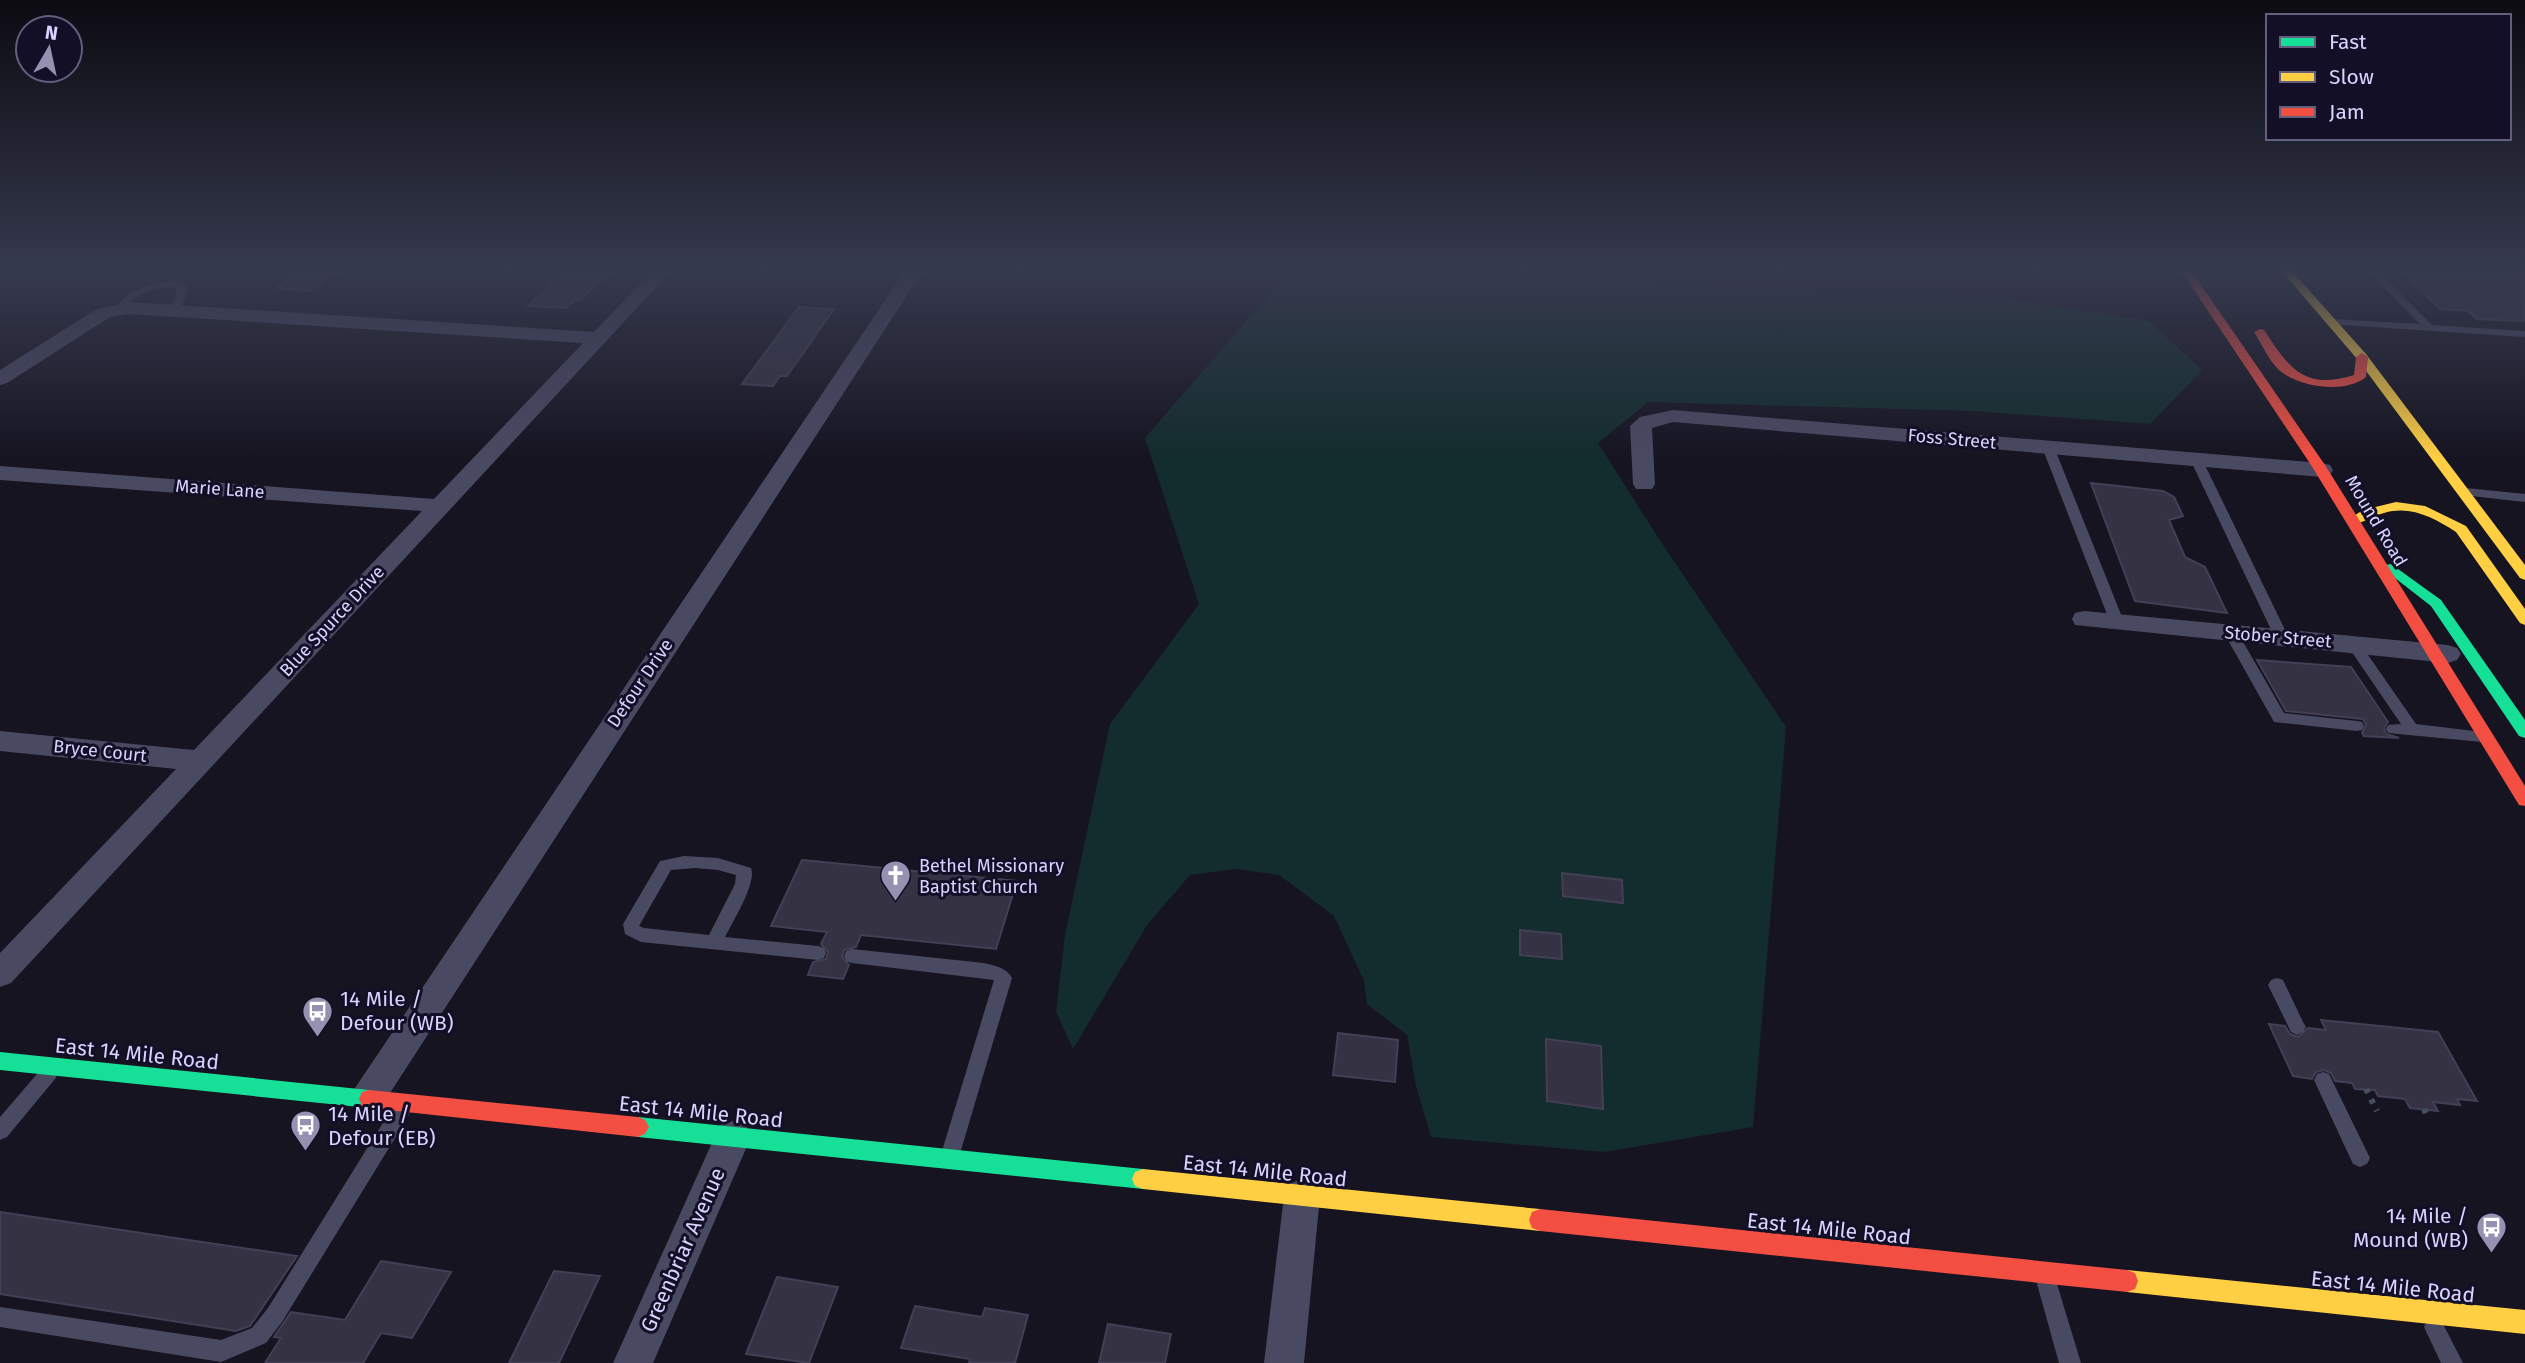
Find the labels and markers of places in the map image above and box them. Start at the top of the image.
place label: Bethel Missionary Baptist Church [919,855,1064,898]
church icon: Bethel Missionary Baptist Church [879,859,913,903]
place label: 14 Mile / Defour (WB) [340,986,454,1036]
bus stop icon: 14 Mile / Defour (WB) [300,994,334,1038]
place label: 14 Mile / Defour (EB) [328,1101,436,1151]
bus stop icon: 14 Mile / Defour (EB) [288,1109,322,1153]
place label: 14 Mile / Mound (WB) [2353,1203,2468,1253]
bus stop icon: 14 Mile / Mound (WB) [2474,1211,2508,1255]

